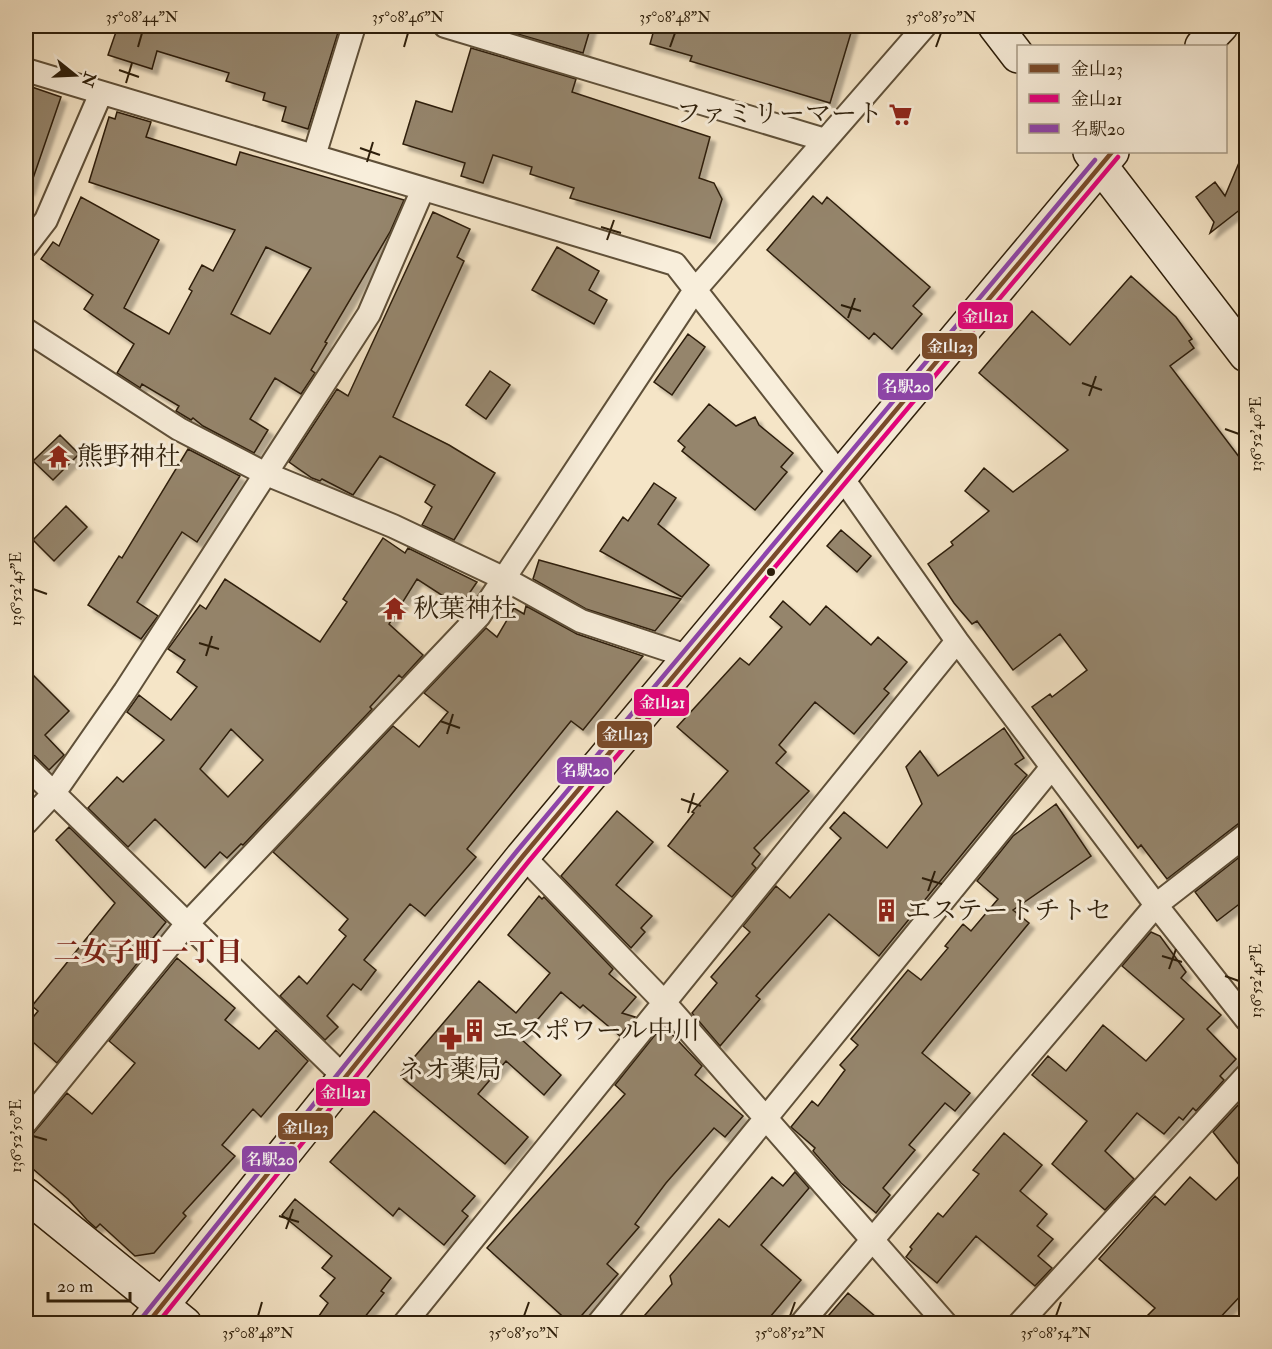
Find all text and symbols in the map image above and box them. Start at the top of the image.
text: 35°08'44"N [106,8,179,27]
text: 35°08'46"N [372,8,444,27]
text: 35°08'48"N [639,8,711,27]
text: 35°08'50"N [906,8,977,27]
north arrow [45,45,105,105]
legend [1017,45,1227,153]
text: 金山23 [1071,58,1123,81]
text: N [76,68,100,90]
text: 金山21 [1071,88,1123,111]
place label: ファミリーマート [676,98,883,130]
supermarket icon: ファミリーマート [888,101,914,127]
text: 名駅20 [1071,118,1125,141]
line badge: 金山21 [957,301,1014,330]
text: 金山21 [962,307,1008,327]
line badge: 金山23 [921,332,978,360]
text: 金山23 [927,337,973,357]
line badge: 名駅20 [877,372,934,401]
text: 名駅20 [882,377,930,397]
text: 136°52'40"E [1247,396,1266,472]
place label: 熊野神社 [77,441,181,473]
temple icon: 熊野神社 [46,444,72,470]
text: 136°52'45"E [7,552,26,626]
unlabelled marker [765,566,777,578]
place label: 秋葉神社 [413,593,517,625]
temple icon: 秋葉神社 [382,596,408,622]
line badge: 金山21 [633,688,690,717]
text: 金山21 [639,693,685,713]
line badge: 金山23 [596,720,653,749]
text: 金山23 [602,725,648,745]
line badge: 名駅20 [556,756,613,785]
text: 名駅20 [561,761,609,781]
place label: エステートチトセ [905,895,1112,927]
building icon: エステートチトセ [874,898,900,924]
district label: 二女子町一丁目 [54,936,243,969]
text: 136°52'45"E [1247,944,1266,1018]
place label: エスポワール中川 [492,1015,699,1047]
building icon: エスポワール中川 [461,1018,487,1044]
pharmacy icon: ネオ薬局 [437,1026,463,1052]
place label: ネオ薬局 [398,1054,502,1086]
line badge: 金山21 [315,1078,371,1107]
text: 金山21 [320,1083,366,1103]
text: 136°52'50"E [7,1099,26,1173]
line badge: 金山23 [277,1112,334,1141]
text: 金山23 [282,1118,328,1138]
line badge: 名駅20 [241,1145,298,1173]
text: 名駅20 [246,1150,294,1170]
scale bar [48,1265,130,1303]
text: 20 m [57,1275,93,1298]
text: 35°08'48"N [222,1324,294,1343]
text: 35°08'50"N [489,1324,560,1343]
text: 35°08'52"N [755,1324,826,1343]
text: 35°08'54"N [1021,1324,1092,1343]

